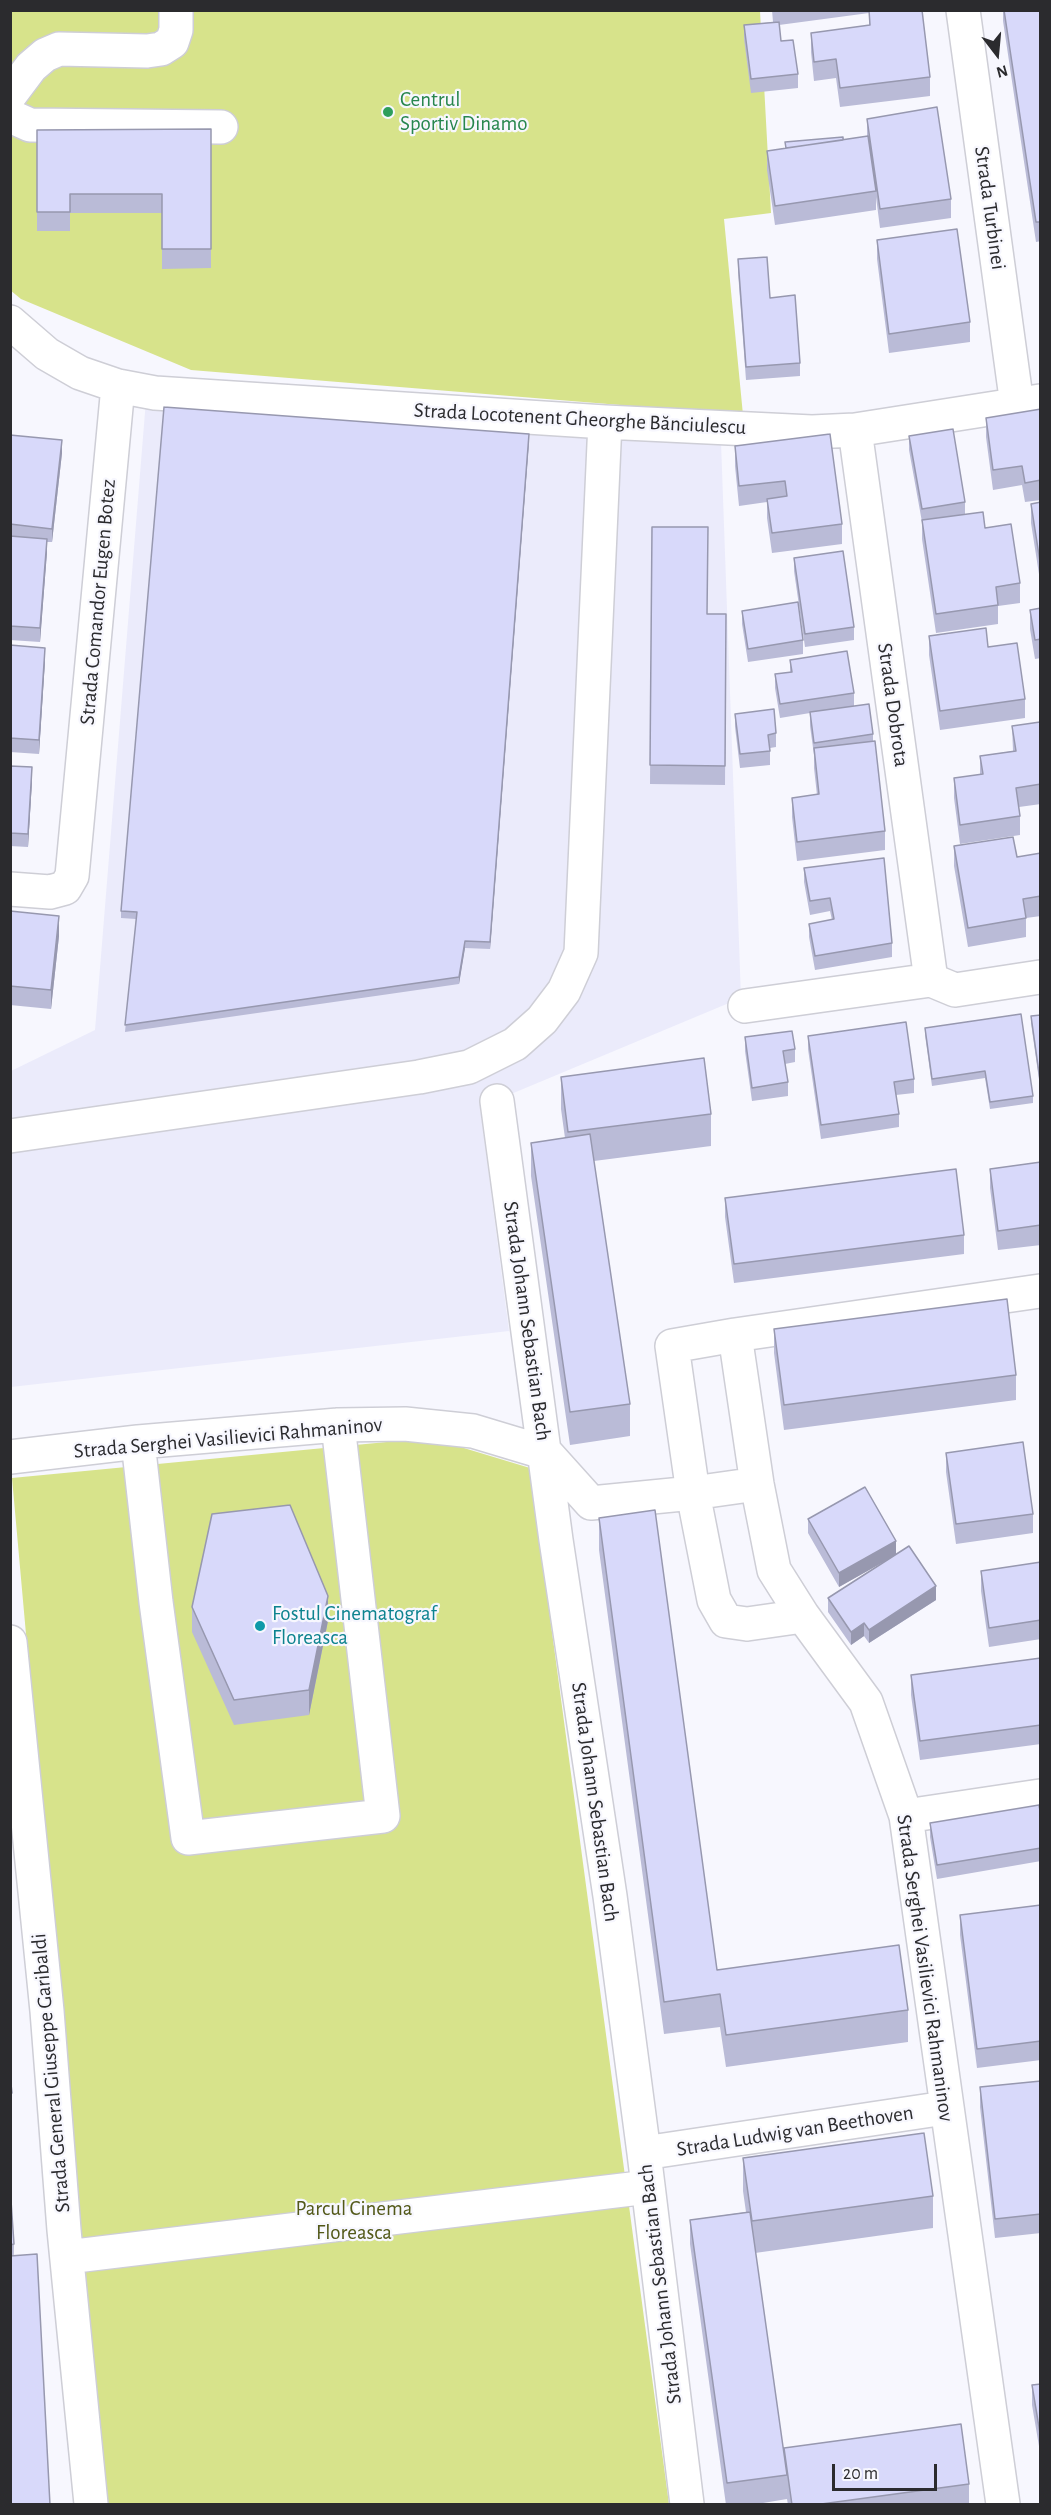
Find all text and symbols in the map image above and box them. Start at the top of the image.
north arrow [967,24,1027,84]
text: N [994,62,1010,81]
place label: Centrul Sportiv Dinamo [400,87,528,137]
marker: Centrul Sportiv Dinamo [381,105,395,119]
street label: Strada Turbinei [969,145,1011,271]
street label: Strada Locotenent Gheorghe Bănciulescu [413,398,747,440]
street label: Strada Comandor Eugen Botez [75,478,121,726]
street label: Strada Dobrota [872,641,914,769]
street label: Strada Johann Sebastian Bach [498,1200,556,1442]
street label: Strada Serghei Vasilievici Rahmaninov [73,1412,383,1464]
place label: Fostul Cinematograf Floreasca [272,1601,437,1651]
marker: Fostul Cinematograf Floreasca [253,1619,267,1633]
street label: Strada Johann Sebastian Bach [566,1681,624,1923]
street label: Strada Serghei Vasilievici Rahmaninov [891,1813,959,2123]
street label: Strada General Giuseppe Garibaldi [26,1932,76,2214]
street label: Strada Ludwig van Beethoven [675,2100,915,2162]
street label: Strada Johann Sebastian Bach [633,2163,687,2405]
park label: Parcul Cinema Floreasca [295,2196,413,2246]
scale bar [835,2452,940,2490]
text: 20 m [843,2465,878,2483]

